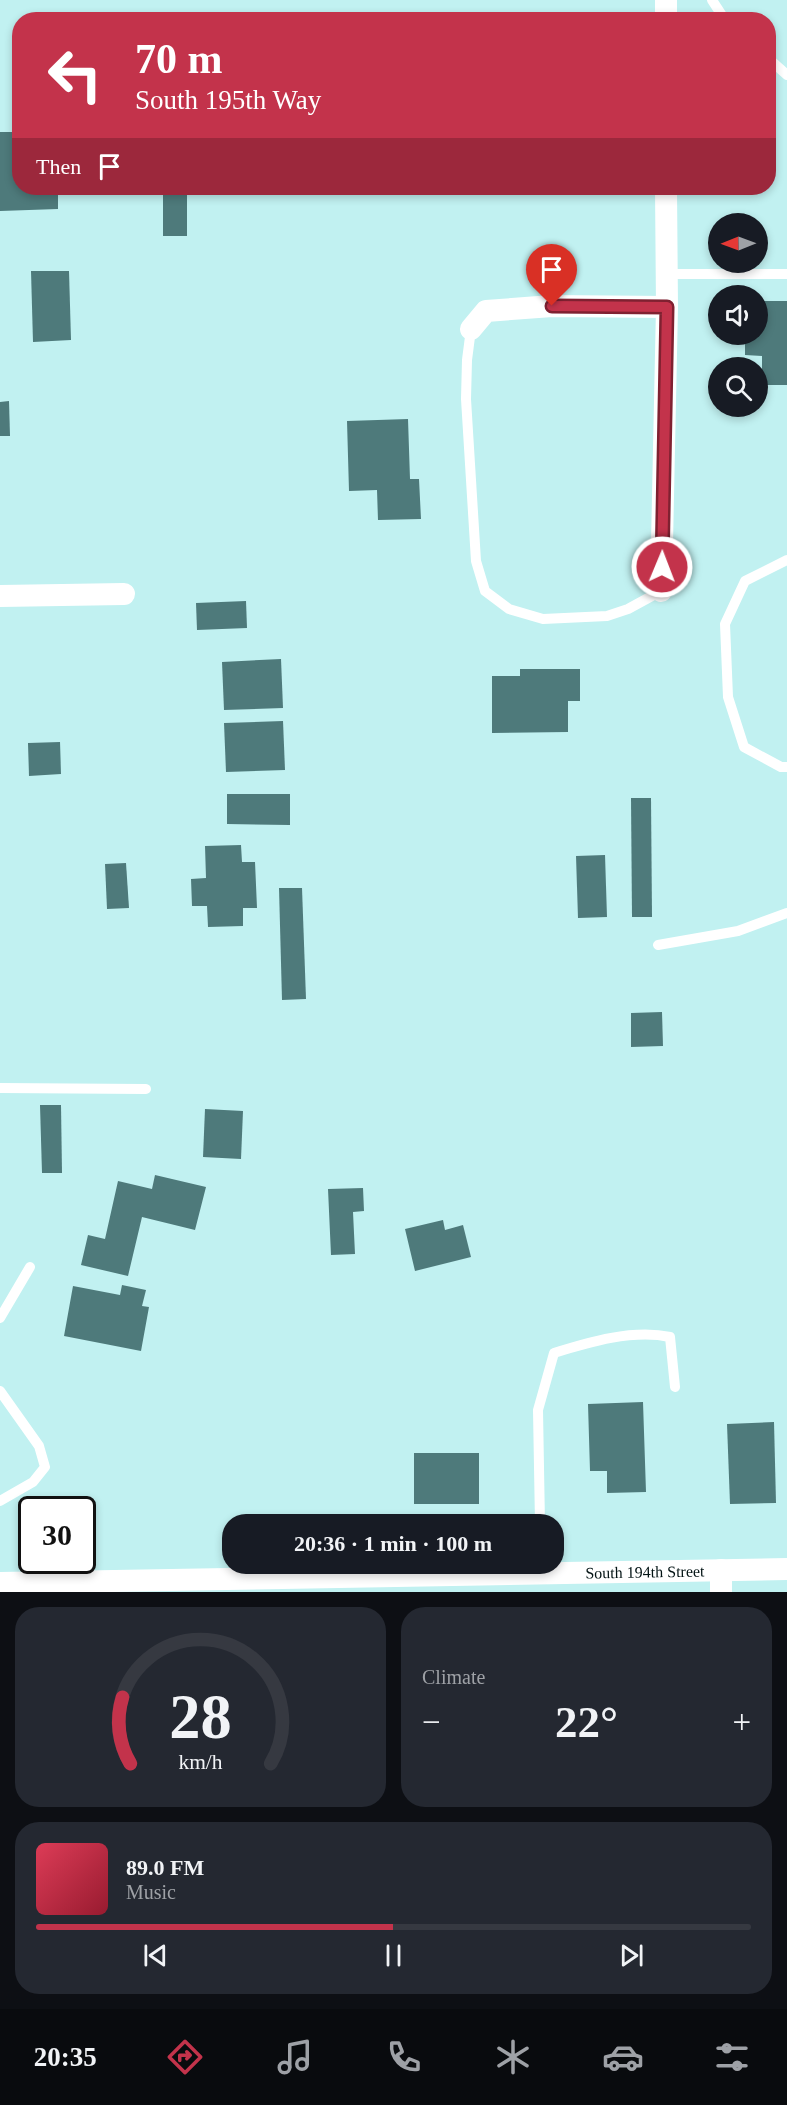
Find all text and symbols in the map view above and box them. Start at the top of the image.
icon: left [36,36,114,114]
text: 70 m [135,36,223,82]
text: South 195th Way [135,85,321,115]
icon: arrive [93,150,126,183]
text: Then [36,154,81,179]
north arrow [708,213,768,273]
map controls [708,213,768,417]
pin [526,244,577,306]
icon: arrive [535,253,568,286]
button: sound [708,285,768,345]
button: search [708,357,768,417]
position arrow [630,535,694,599]
speed limit sign: 30 [18,1496,96,1574]
text: 20:36 · 1 min · 100 m [294,1531,492,1556]
street label: South 194th Street [585,1562,705,1582]
text: Climate [422,1666,485,1688]
text: 28 [169,1682,232,1751]
text: 22° [555,1697,618,1747]
text: − [422,1704,441,1740]
text: + [732,1704,751,1740]
text: km/h [178,1750,223,1774]
text: 89.0 FM [126,1855,204,1880]
text: Music [126,1881,176,1903]
icon: previous [139,1939,172,1972]
icon: pause [377,1939,410,1972]
icon: next [615,1939,648,1972]
icon: directions [164,2036,206,2078]
icon: music [274,2036,316,2078]
icon: phone [383,2036,425,2078]
icon: climate [492,2036,534,2078]
icon: car [602,2036,644,2078]
icon: filters [711,2036,753,2078]
text: 20:35 [34,2042,97,2072]

